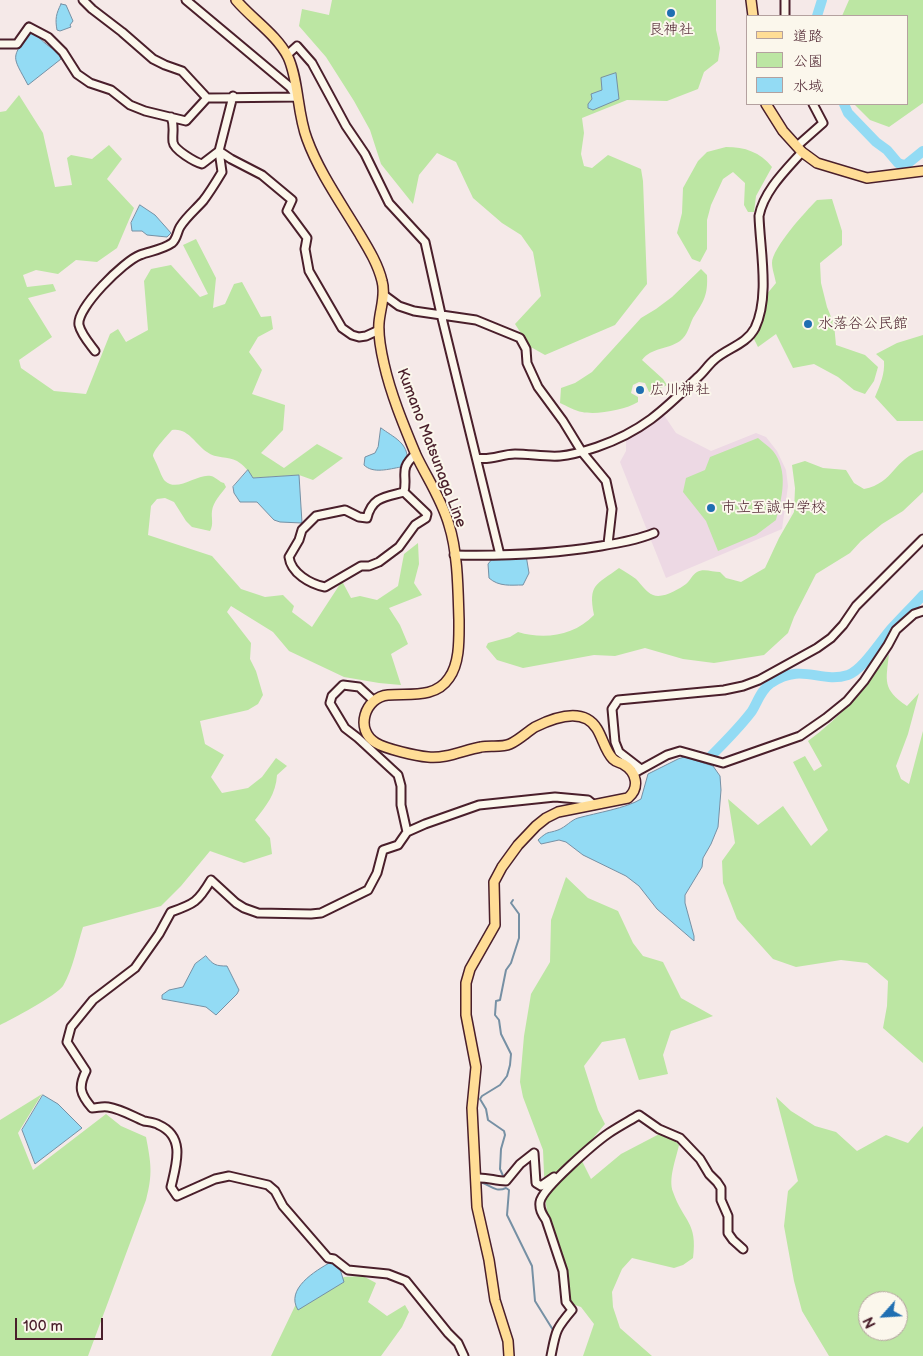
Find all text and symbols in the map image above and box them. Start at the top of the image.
marker: 艮神社 [665,7,677,19]
legend [746,15,908,105]
place label: 艮神社 [649,21,693,39]
text: 道路 [793,27,823,46]
text: 公園 [793,52,823,71]
text: 水域 [793,77,823,96]
place label: 水落谷公民館 [818,315,908,333]
marker: 水落谷公民館 [802,318,814,330]
street label: Kumano Matsunaga Line [392,366,470,530]
place label: 広川神社 [650,381,710,399]
marker: 広川神社 [634,384,646,396]
place label: 市立至誠中学校 [721,499,826,517]
marker: 市立至誠中学校 [705,502,717,514]
north arrow [858,1291,908,1341]
scale bar [18,1308,105,1340]
text: N [860,1314,880,1331]
text: 100 m [23,1317,63,1336]

